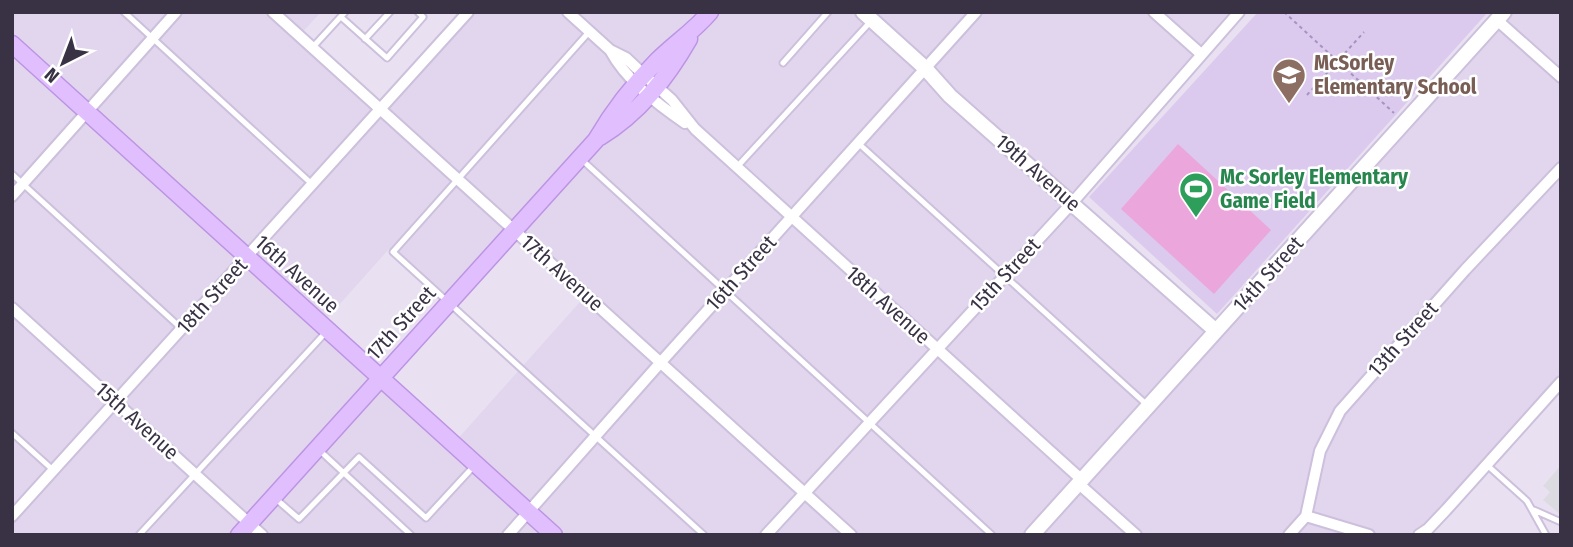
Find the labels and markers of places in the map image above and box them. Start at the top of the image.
place label: McSorley Elementary School [1314,50,1477,100]
school or university icon: McSorley Elementary School [1270,56,1308,105]
place label: Mc Sorley Elementary Game Field [1220,164,1409,214]
sports icon: Mc Sorley Elementary Game Field [1177,170,1215,219]

